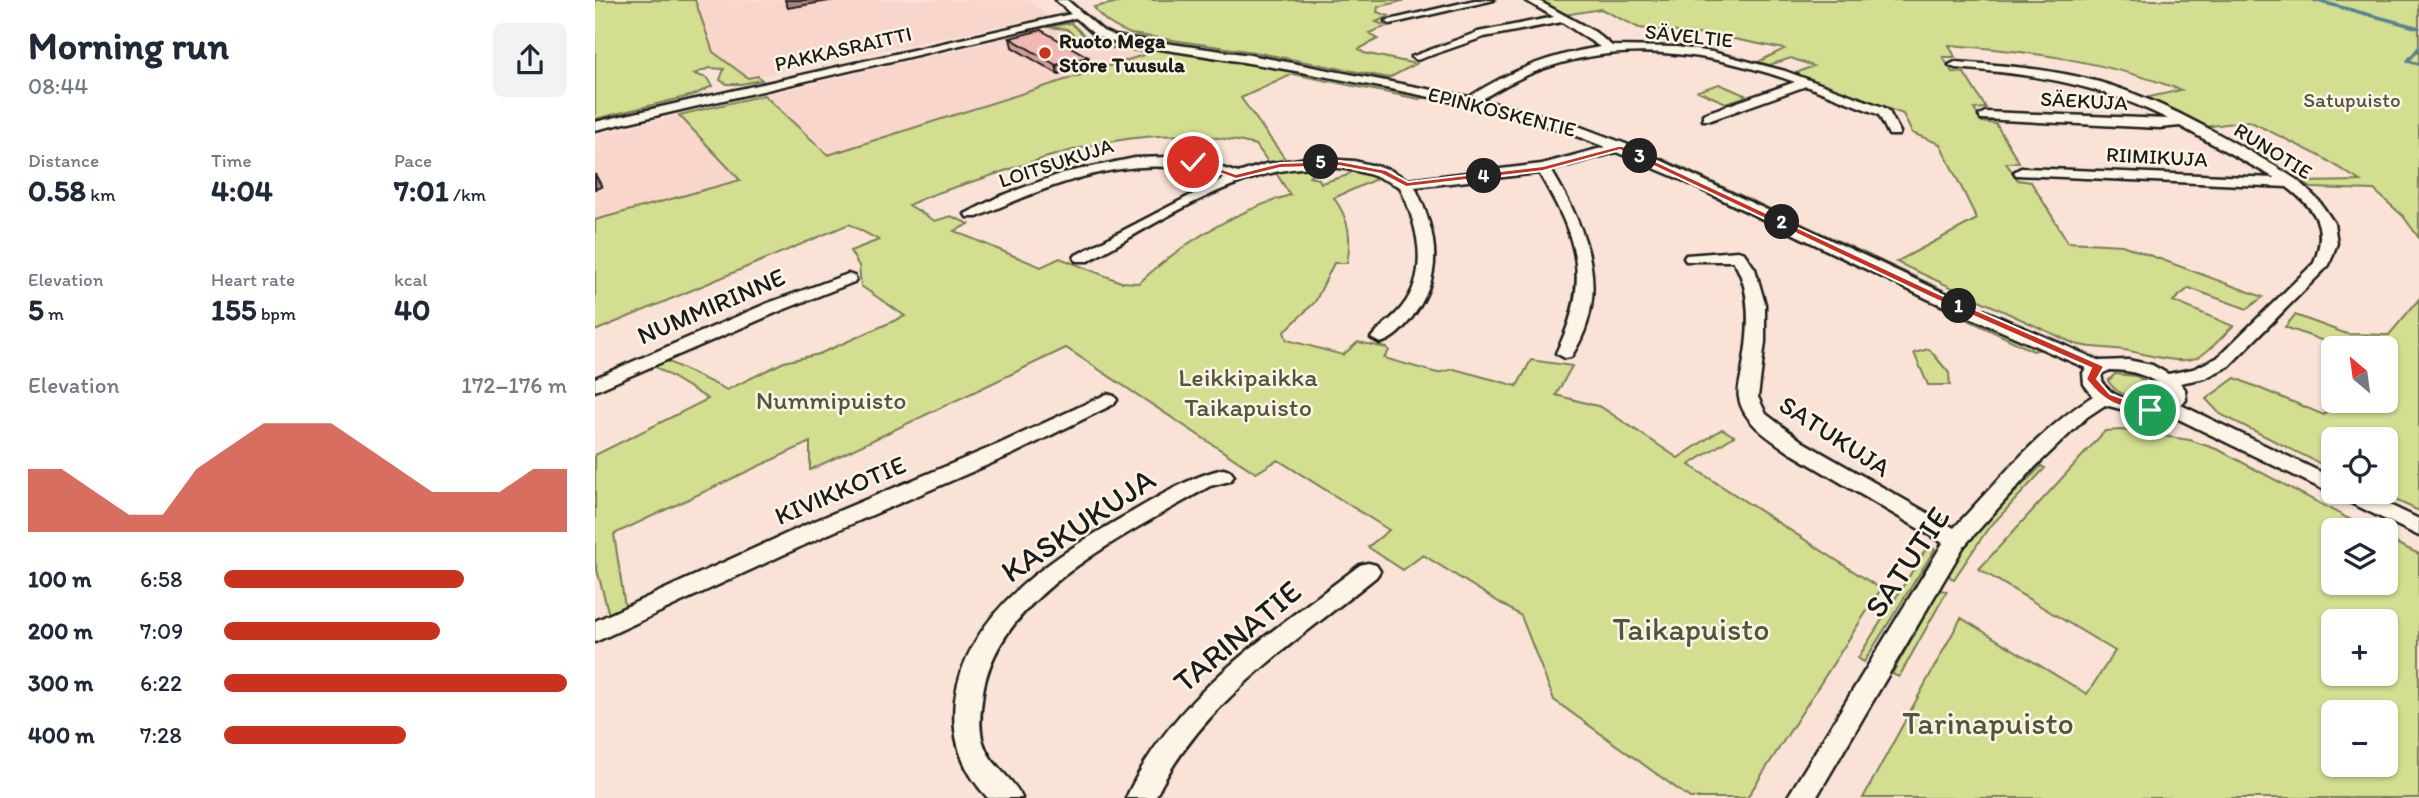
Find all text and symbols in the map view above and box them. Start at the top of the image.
street label: SÄVELTIE [1644,18,1734,53]
street label: PAKKASRAITTI [772,21,914,76]
text: Morning run [28,23,229,69]
button: share [493,23,567,97]
place label: Ruoto Mega Store Tuusula [1059,28,1186,77]
marker: Ruoto Mega Store Tuusula [1037,45,1053,61]
text: 08:44 [28,72,88,100]
street label: EPINKOSKENTIE [1426,81,1579,142]
street label: SÄEKUJA [2040,86,2129,115]
park label: Satupuisto [2303,87,2401,112]
street label: RUNOTIE [2230,117,2317,184]
street label: LOITSUKUJA [995,132,1117,193]
pin [1163,132,1223,192]
pin: 3 [1623,138,1657,174]
street label: RIIMIKUJA [2106,141,2209,172]
icon: check [1174,143,1212,181]
pin: 5 [1303,144,1339,180]
text: 3 [1634,144,1645,167]
text: Distance [28,149,99,172]
text: Time [211,149,252,172]
text: Pace [394,149,432,172]
text: 5 [1316,150,1325,173]
pin: 4 [1467,158,1501,194]
text: 4 [1478,164,1489,187]
text: 0.58 [28,172,86,209]
text: 4:04 [211,172,273,209]
text: 7:01 [394,172,449,209]
text: km [86,183,115,206]
text: /km [449,183,486,206]
pin: 2 [1765,204,1799,240]
text: 2 [1777,210,1787,233]
street label: NUMMIRINNE [632,260,790,352]
text: Elevation [28,268,104,291]
text: Heart rate [211,268,295,291]
text: kcal [394,268,428,291]
pin: 1 [1941,288,1977,324]
text: 5 [28,291,44,328]
text: 155 [211,291,256,328]
text: 40 [394,291,431,328]
text: 1 [1954,294,1963,317]
text: m [44,302,64,325]
text: bpm [256,302,296,325]
north arrow [2321,336,2397,413]
map controls [2321,336,2398,777]
park label: Leikkipaikka Taikapuisto [1178,361,1318,423]
text: Elevation [28,371,119,399]
text: 172–176 m [461,371,567,399]
pin [2120,380,2180,440]
park label: Nummipuisto [756,384,906,416]
street label: SATUKUJA [1774,388,1897,484]
icon: arrive [2131,391,2169,429]
button: locate [2321,427,2398,504]
street label: KIVIKKOTIE [770,448,910,532]
street label: KASKUKUJA [994,460,1162,590]
street label: SATUTIE [1856,499,1958,625]
button: layers [2321,518,2398,595]
text: 100 m [28,565,92,593]
text: 6:58 [140,565,182,593]
street label: TARINATIE [1166,572,1308,700]
button: + [2321,609,2398,686]
park label: Taikapuisto [1612,610,1770,648]
text: 200 m [28,617,93,645]
text: 7:09 [140,617,183,645]
text: 300 m [28,669,93,697]
text: 6:22 [140,669,182,697]
button: − [2321,700,2398,777]
park label: Tarinapuisto [1902,704,2074,742]
text: 400 m [28,721,95,749]
text: 7:28 [140,721,182,749]

